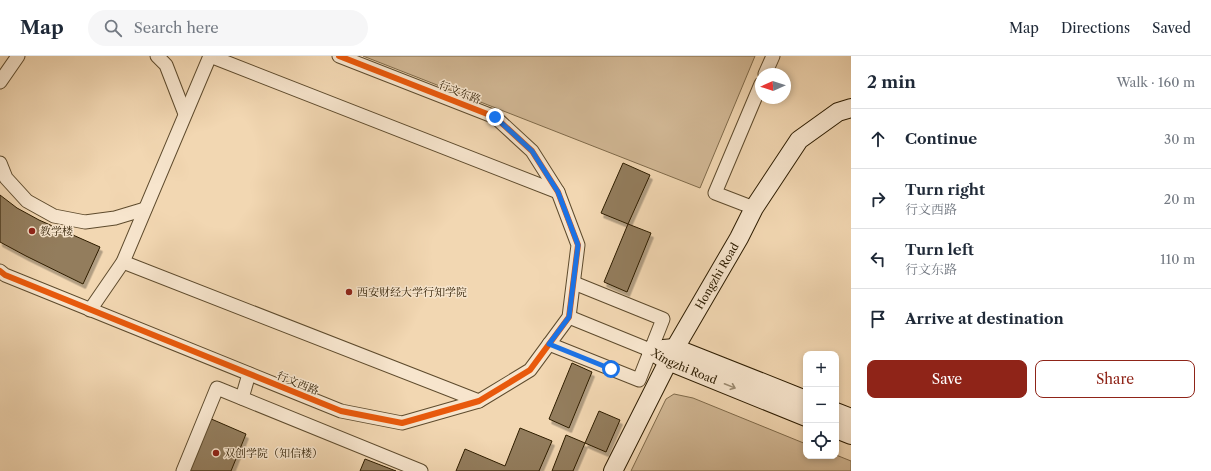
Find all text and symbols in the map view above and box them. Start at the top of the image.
search box [88,10,368,46]
text: Map [20,16,64,39]
icon: search [102,17,124,39]
text: Search here [134,18,219,37]
text: Map [1009,19,1039,37]
text: Directions [1061,19,1130,37]
text: Saved [1152,19,1191,37]
north arrow [755,68,791,104]
text: 2 min [867,72,916,92]
text: Walk · 160 m [1116,74,1195,90]
street label: 行文东路 [437,78,483,106]
route end [486,108,504,126]
icon: ahead [867,128,889,150]
text: Continue [905,129,977,148]
text: 30 m [1164,131,1195,147]
text: Turn right [905,180,985,199]
icon: right [867,188,889,210]
text: 20 m [1164,191,1195,207]
text: 行文西路 [905,201,957,217]
place label: 教学楼 [40,224,73,238]
marker: 教学楼 [27,226,37,236]
street label: Hongzhi Road [692,240,742,312]
text: Turn left [905,240,974,259]
icon: left [867,248,889,270]
text: 110 m [1160,251,1195,267]
text: 行文东路 [905,261,957,277]
place label: 西安财经大学行知学院 [357,285,467,299]
marker: 西安财经大学行知学院 [344,287,354,297]
icon: arrive [867,308,889,330]
text: Arrive at destination [905,309,1064,328]
street label: Xingzhi Road [648,345,719,387]
map controls [803,351,839,459]
button: + [803,351,839,387]
route start [602,360,620,378]
button: Save [867,360,1027,398]
button: Share [1035,360,1195,398]
street label: 行文西路 [275,368,321,398]
one-way arrow [724,383,736,391]
button: − [803,387,839,423]
button: locate [803,423,839,459]
place label: 双创学院（知信楼） [224,446,323,460]
marker: 双创学院（知信楼） [211,448,221,458]

